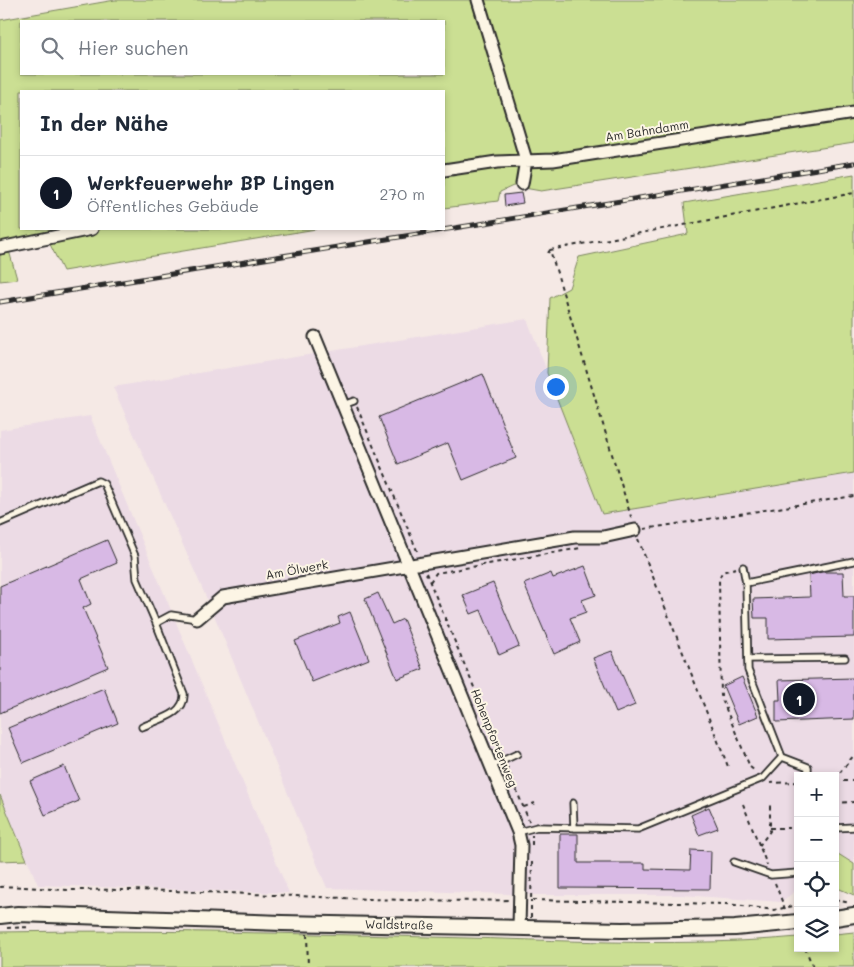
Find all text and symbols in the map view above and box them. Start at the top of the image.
search box [20,20,445,75]
icon: search [38,34,66,62]
text: Hier suchen [78,35,189,60]
text: In der Nähe [40,109,168,136]
street label: Am Bahndamm [604,116,690,145]
text: Werkfeuerwehr BP Lingen [87,170,334,195]
text: 1 [52,183,60,204]
text: 270 m [379,183,425,204]
text: Öffentliches Gebäude [87,195,259,216]
your location [543,374,569,400]
street label: Am Ölwerk [264,556,329,582]
pin: 1 [783,680,815,718]
street label: Hohenpfortenweg [468,686,522,789]
map controls [794,772,839,952]
button: + [794,772,839,817]
button: − [794,817,839,862]
button: locate [794,862,839,907]
button: layers [794,907,839,952]
street label: Waldstraße [365,915,433,933]

